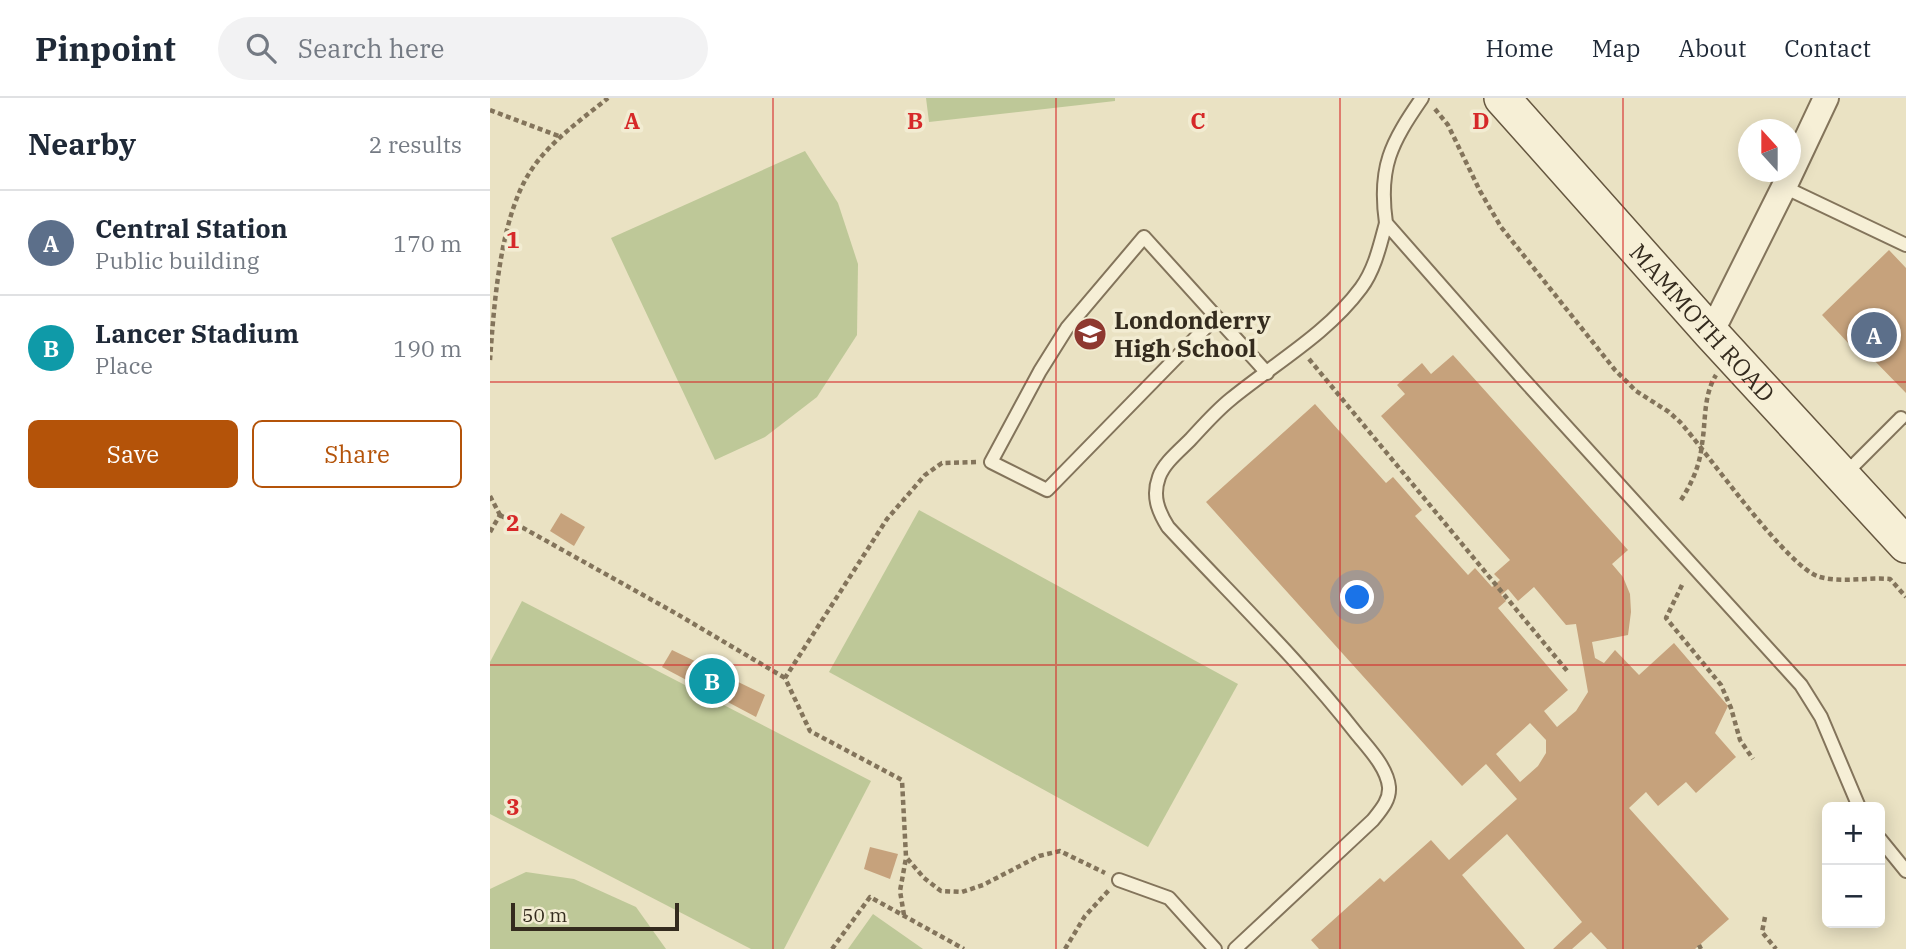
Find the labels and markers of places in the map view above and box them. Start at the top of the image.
place label: Londonderry High School [1114,304,1271,364]
pin: A [1851,309,1897,361]
school or university icon: Londonderry High School [1071,315,1109,353]
pin: B [689,655,735,707]

